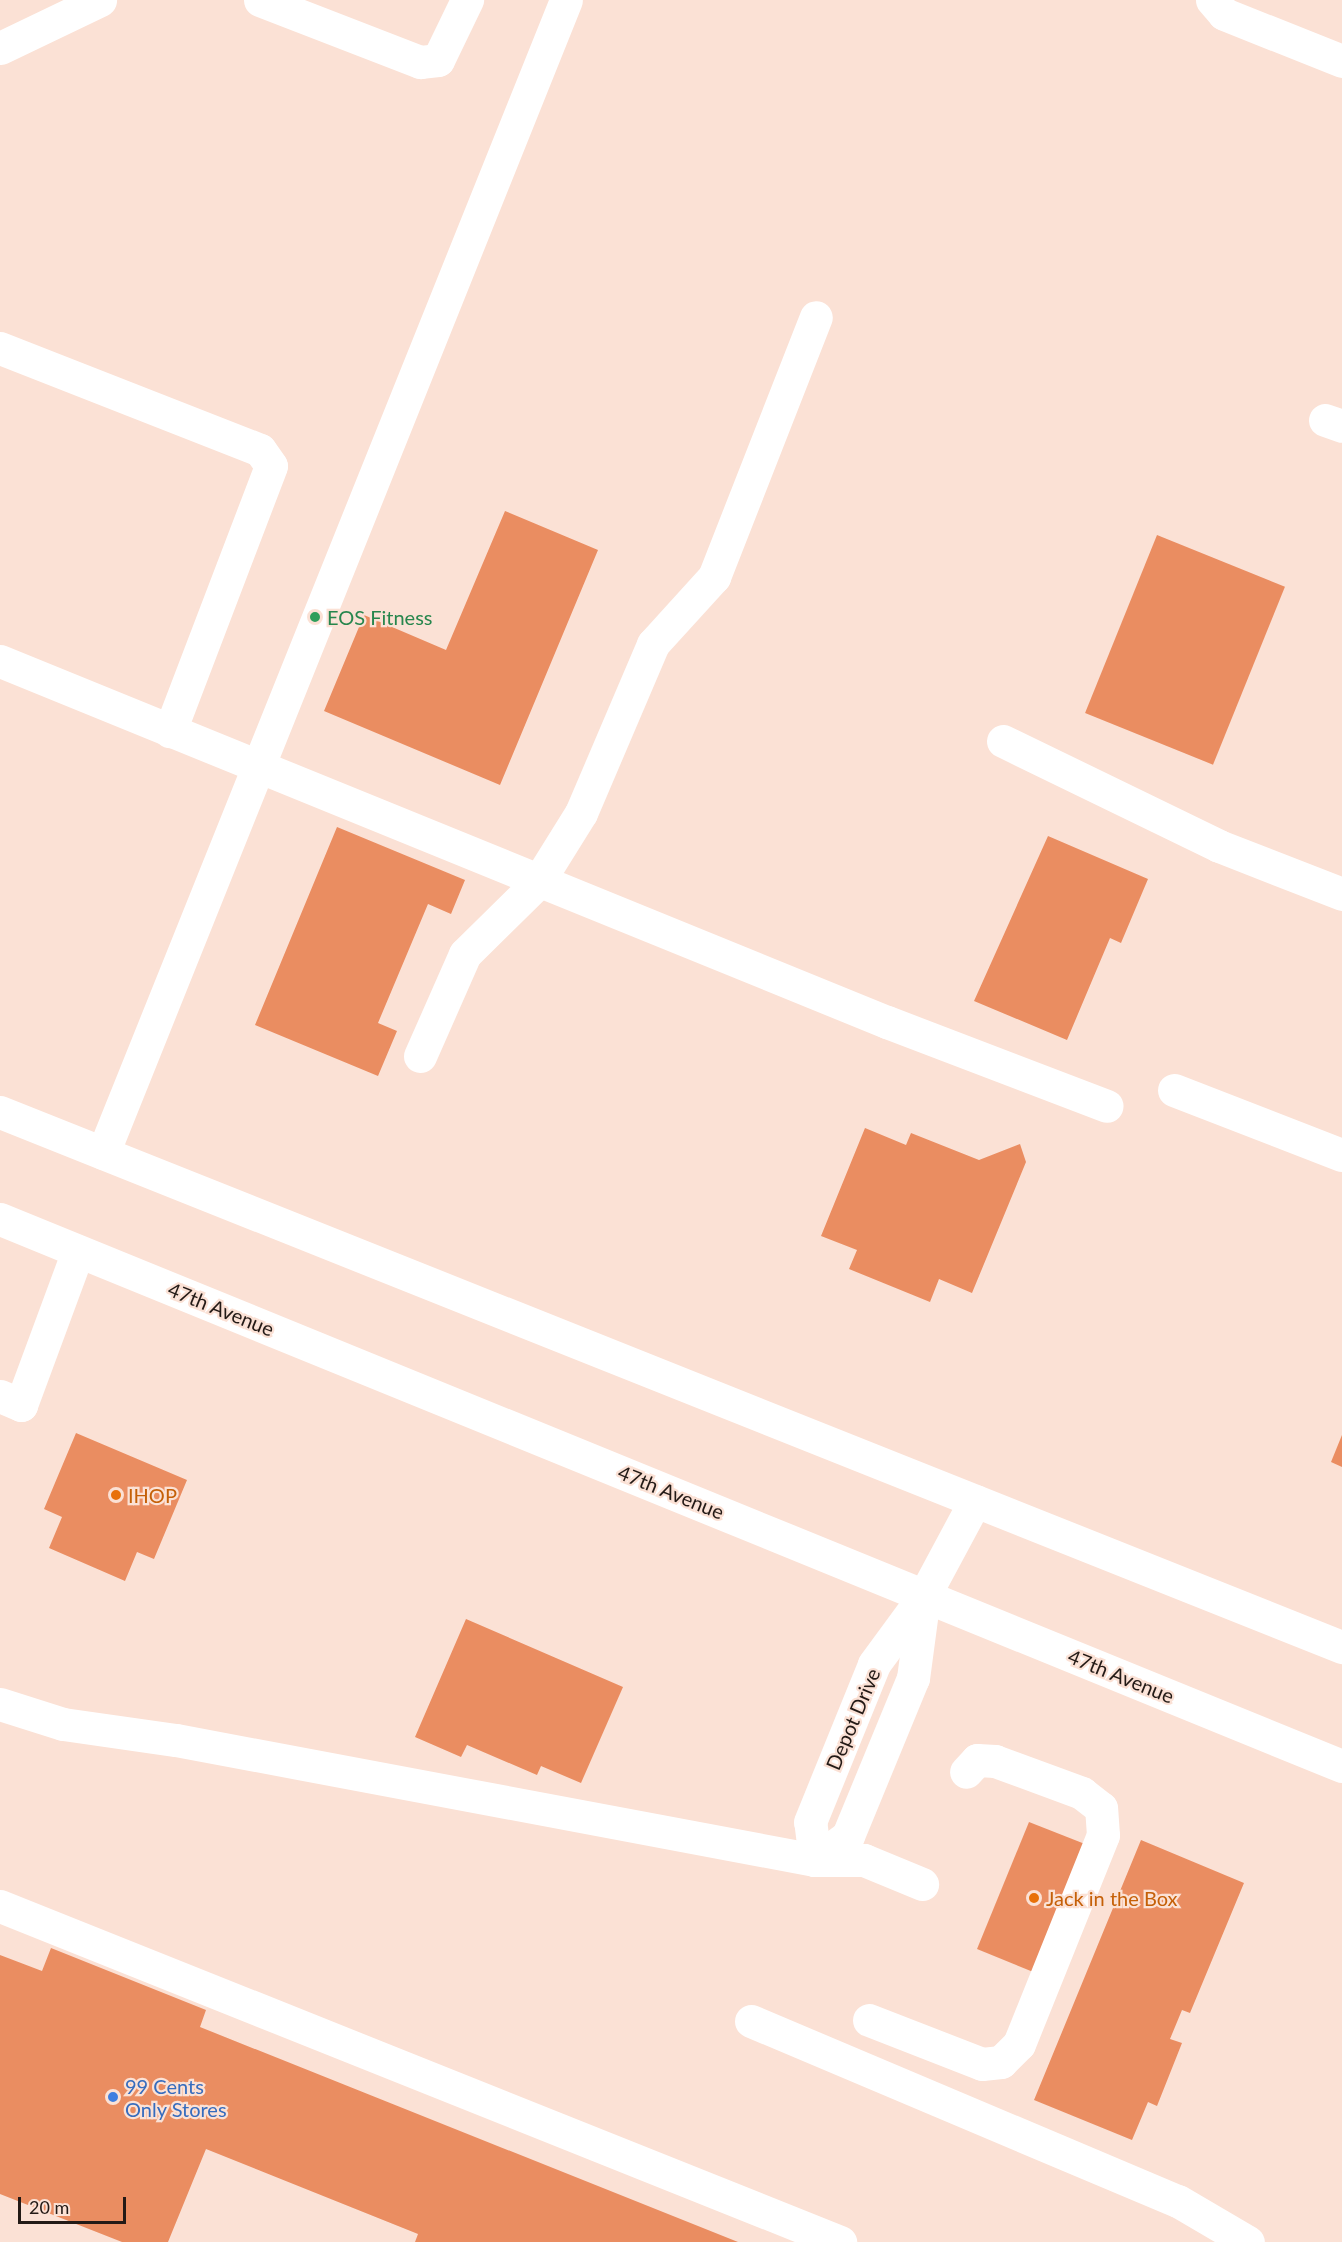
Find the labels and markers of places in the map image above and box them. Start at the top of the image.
place label: EOS Fitness [327,605,432,629]
marker: EOS Fitness [308,610,322,624]
place label: IHOP [128,1483,177,1507]
marker: IHOP [109,1488,123,1502]
place label: Jack in the Box [1046,1886,1178,1910]
marker: Jack in the Box [1027,1891,1041,1905]
place label: 99 Cents Only Stores [125,2074,227,2121]
marker: 99 Cents Only Stores [106,2090,120,2104]

